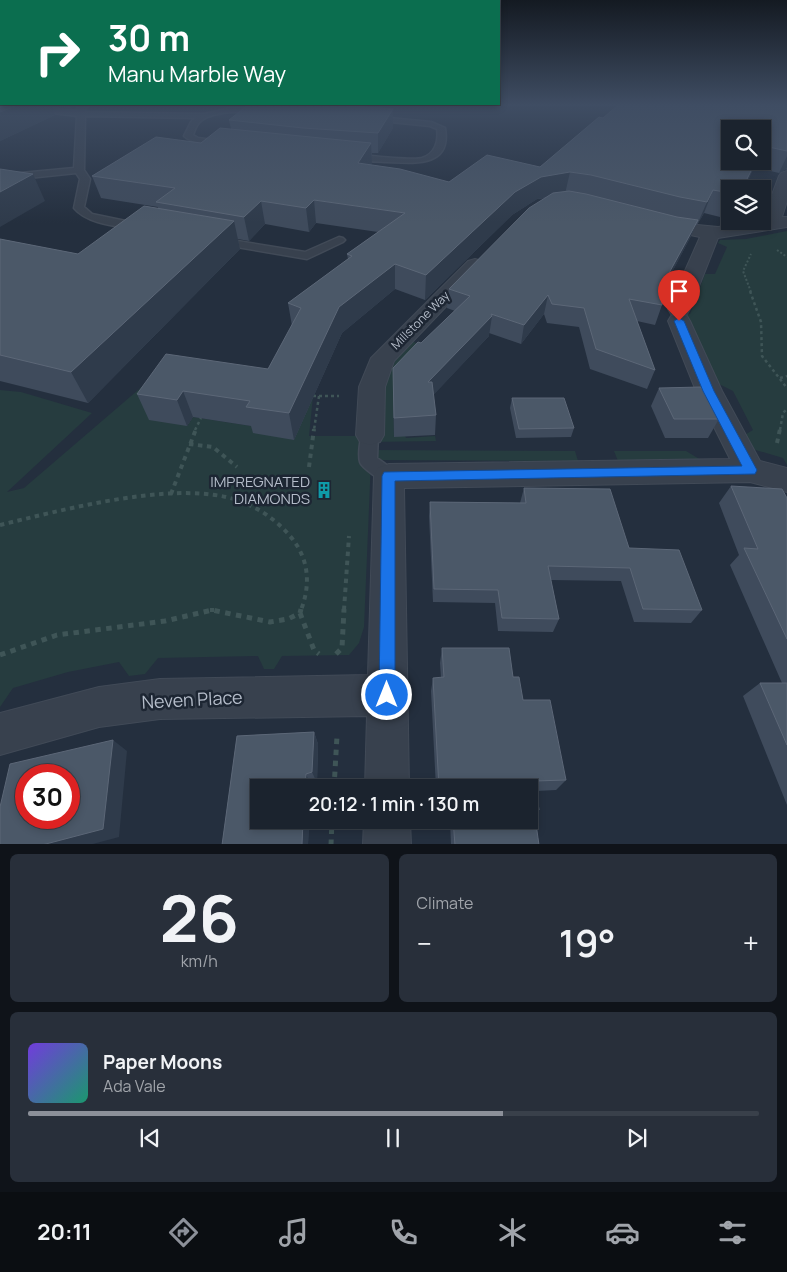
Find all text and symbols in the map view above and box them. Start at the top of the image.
text: 30 m [108,14,190,62]
icon: right [25,20,90,85]
text: Manu Marble Way [108,59,286,89]
map controls [721,120,771,230]
button: search [721,120,771,170]
button: layers [721,180,771,230]
pin [658,270,700,321]
icon: arrive [665,277,693,305]
street label: Millstone Way [387,287,453,353]
place label: IMPREGNATED DIAMONDS [210,471,310,509]
building icon: IMPREGNATED DIAMONDS [314,480,334,500]
position arrow [360,668,412,720]
street label: Neven Place [141,684,243,714]
speed limit sign: 30 [15,764,80,829]
text: 20:12 · 1 min · 130 m [309,791,479,817]
text: 26 [160,873,239,962]
text: Climate [417,892,473,914]
text: 19° [559,916,616,968]
text: − [417,924,432,962]
text: + [743,924,759,962]
text: km/h [181,950,218,972]
text: Paper Moons [103,1049,222,1075]
text: Ada Vale [103,1075,166,1097]
icon: previous [136,1124,164,1152]
icon: pause [379,1124,407,1152]
icon: next [623,1124,651,1152]
icon: directions [166,1215,201,1250]
icon: music [276,1215,311,1250]
icon: phone [386,1215,421,1250]
icon: climate [495,1215,530,1250]
icon: car [605,1215,640,1250]
icon: filters [715,1215,750,1250]
text: 20:11 [37,1217,92,1247]

